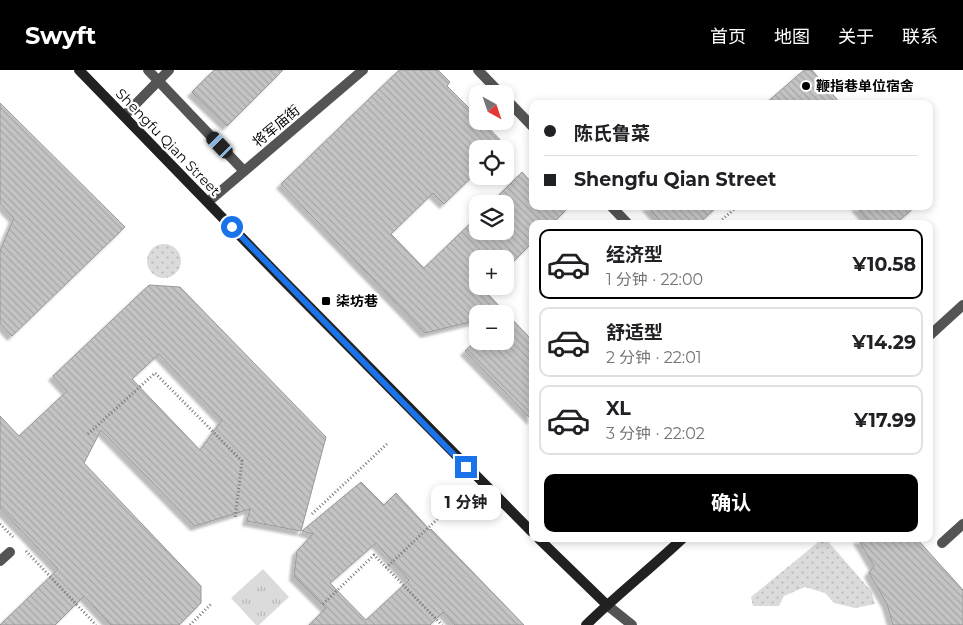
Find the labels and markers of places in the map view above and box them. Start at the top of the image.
place label: 鞭指巷单位宿舍 [816,77,914,95]
marker: 鞭指巷单位宿舍 [800,80,812,92]
place label: 柒坊巷 [336,292,378,310]
marker: 柒坊巷 [320,295,332,307]

